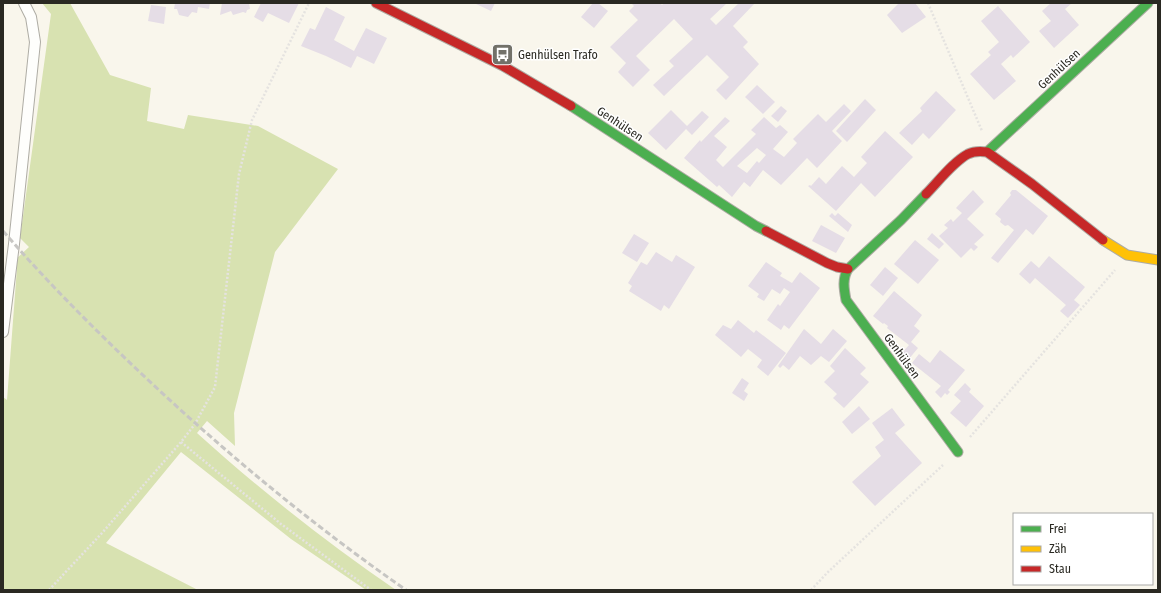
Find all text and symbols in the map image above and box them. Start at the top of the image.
bus stop icon: Genhülsen Trafo [490,42,516,68]
street label: Genhülsen [1035,46,1083,92]
place label: Genhülsen Trafo [518,48,598,62]
street label: Genhülsen [594,104,646,144]
street label: Genhülsen [881,331,923,381]
legend [1013,513,1153,585]
text: Frei [1049,522,1067,536]
text: Zäh [1049,542,1067,556]
text: Stau [1049,562,1071,576]

